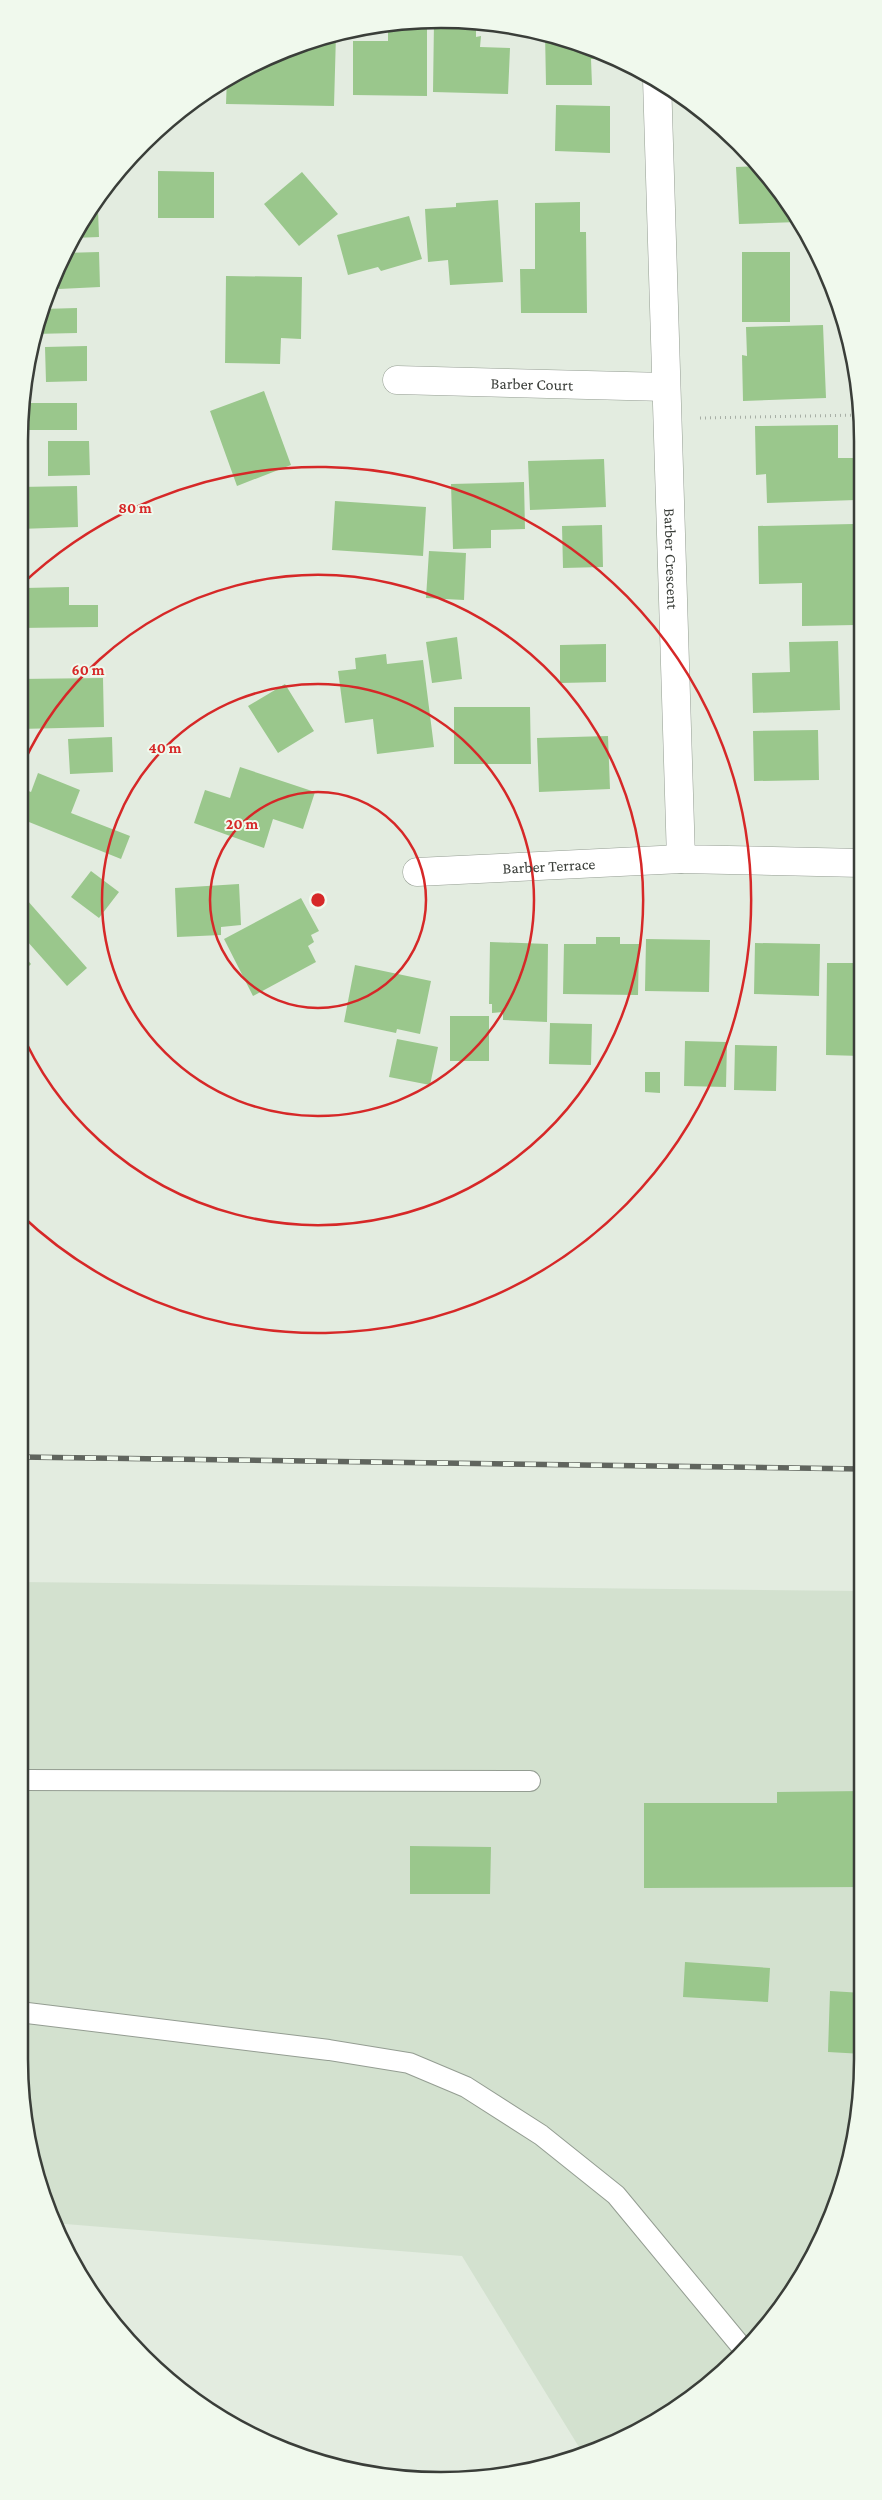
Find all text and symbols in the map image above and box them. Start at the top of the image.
street label: Barber Court [490,374,574,394]
text: 80 m [118,500,152,516]
street label: Barber Crescent [661,508,681,610]
text: 60 m [72,662,105,678]
text: 40 m [149,740,182,756]
text: 20 m [226,816,258,832]
street label: Barber Terrace [502,855,596,877]
centre of rings [309,891,327,909]

